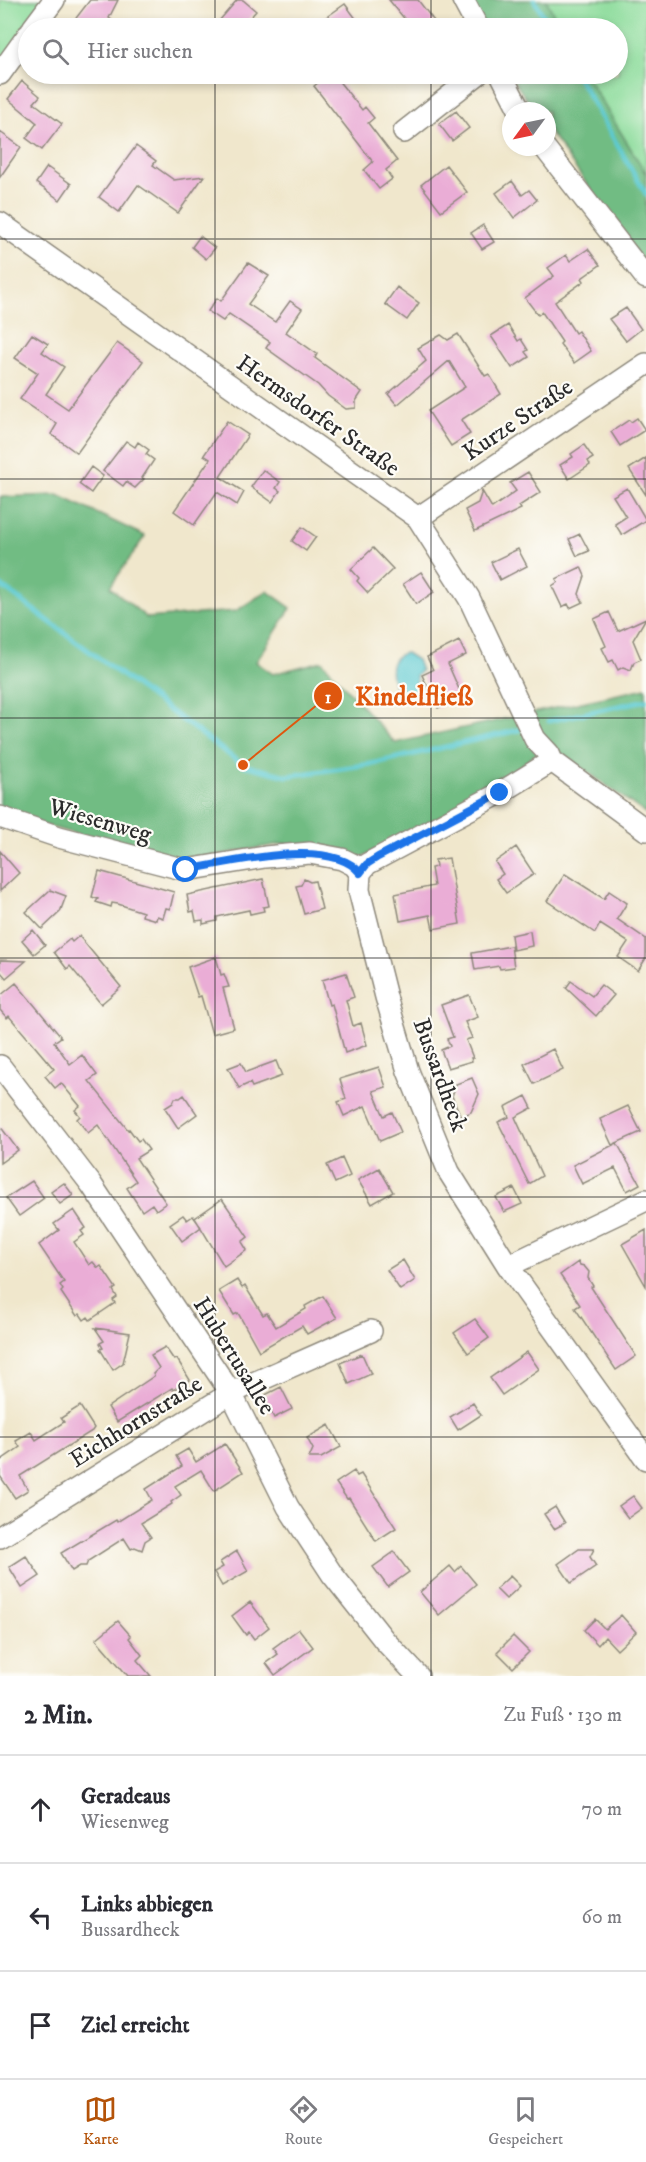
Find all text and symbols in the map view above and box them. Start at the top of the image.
search box [18,18,628,84]
icon: search [39,35,72,68]
text: Hier suchen [87,38,193,65]
north arrow [502,102,556,156]
street label: Hermsdorfer Straße [231,348,406,484]
street label: Kurze Straße [457,372,579,468]
callout: Kindelfließ [313,674,485,718]
text: Kindelfließ [355,681,473,714]
text: 1 [325,687,332,709]
route end [486,779,512,805]
street label: Wiesenweg [44,792,155,850]
route start [172,856,198,882]
street label: Bussardheck [406,1014,474,1136]
street label: Hubertusallee [186,1292,282,1420]
street label: Eichhornstraße [64,1369,208,1475]
text: 2 Min. [24,1699,93,1732]
text: Zu Fuß · 130 m [503,1703,622,1728]
text: Geradeaus [81,1783,170,1810]
icon: ahead [24,1793,57,1826]
text: 70 m [581,1797,622,1822]
text: Wiesenweg [81,1810,169,1835]
text: Links abbiegen [81,1891,213,1918]
icon: left [24,1901,57,1934]
text: 60 m [582,1905,622,1930]
text: Bussardheck [81,1918,180,1943]
icon: arrive [24,2009,57,2042]
text: Ziel erreicht [81,2012,189,2039]
tab: Karte [83,2093,119,2149]
tab: Route [285,2093,322,2149]
tab: Gespeichert [488,2093,563,2149]

